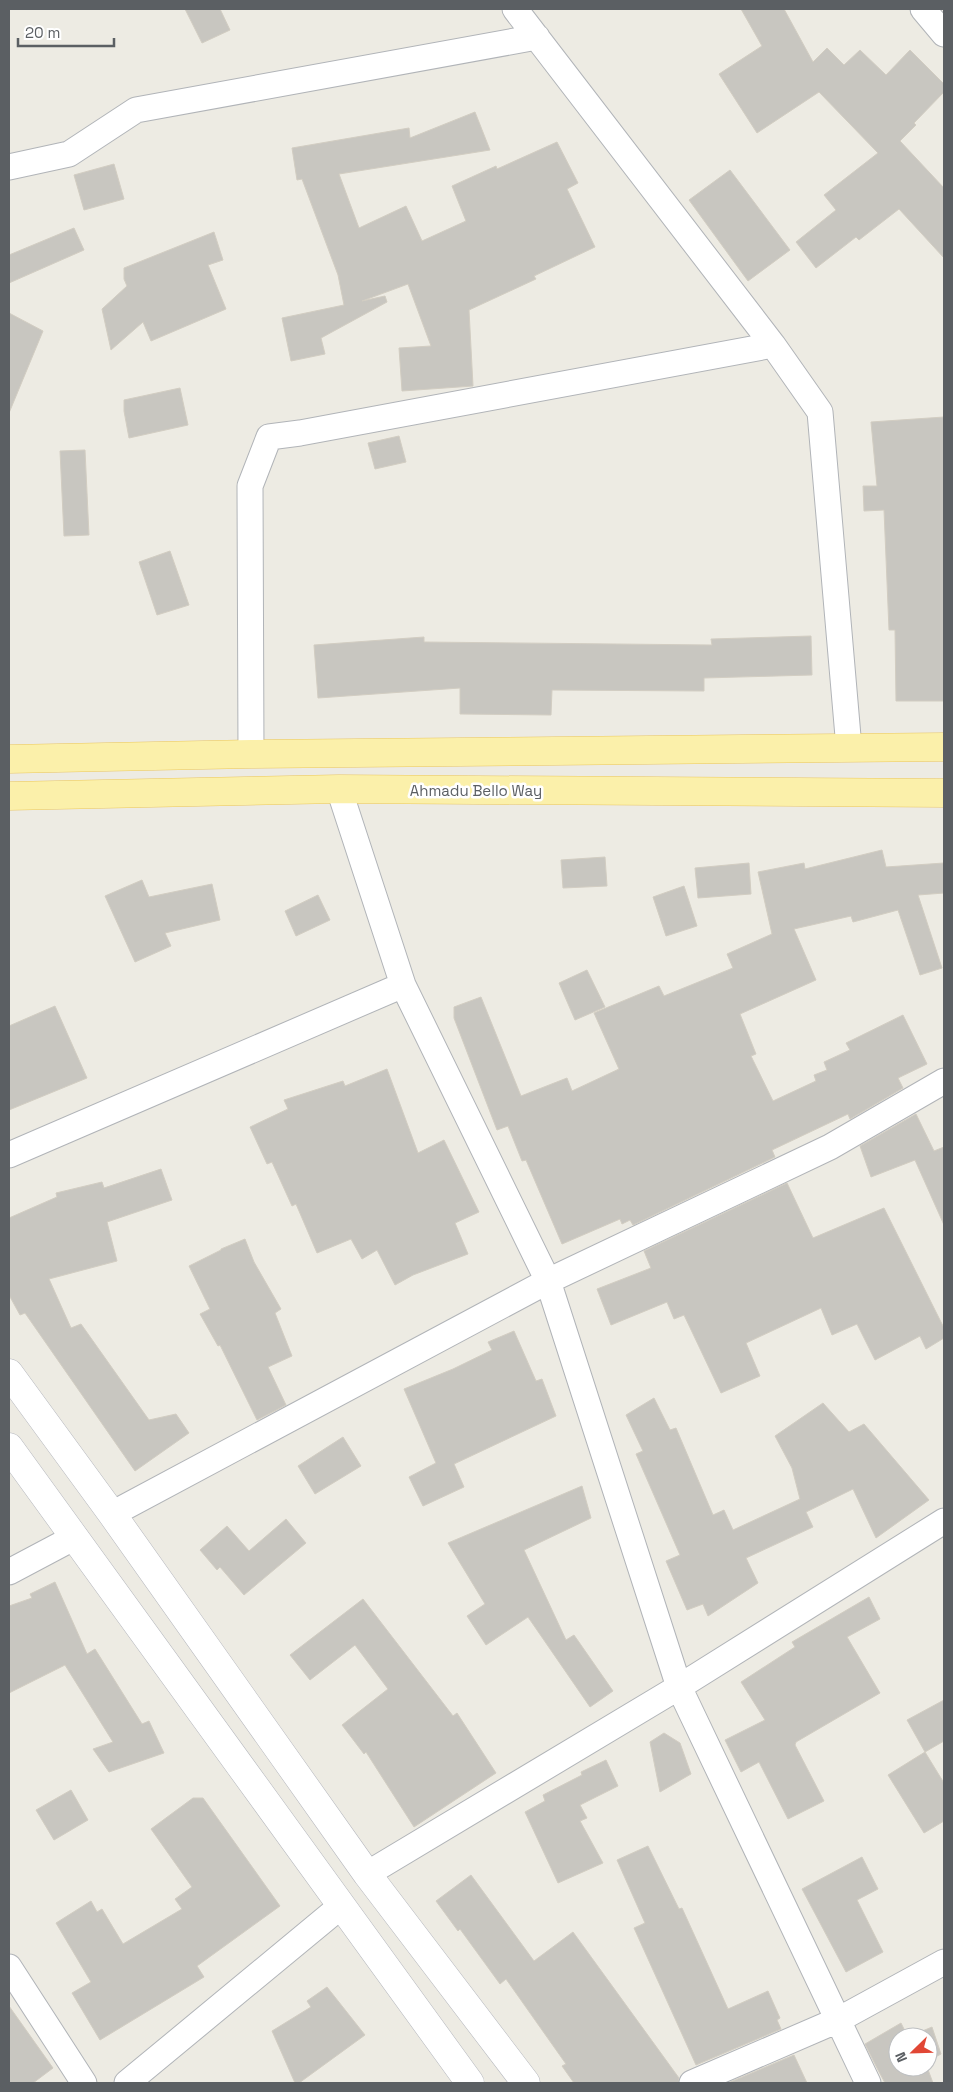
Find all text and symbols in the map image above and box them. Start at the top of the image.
scale bar [18,15,114,47]
text: 20 m [25,23,60,42]
street label: Ahmadu Bello Way [410,781,542,800]
north arrow [888,2027,938,2077]
text: N [891,2049,911,2065]

